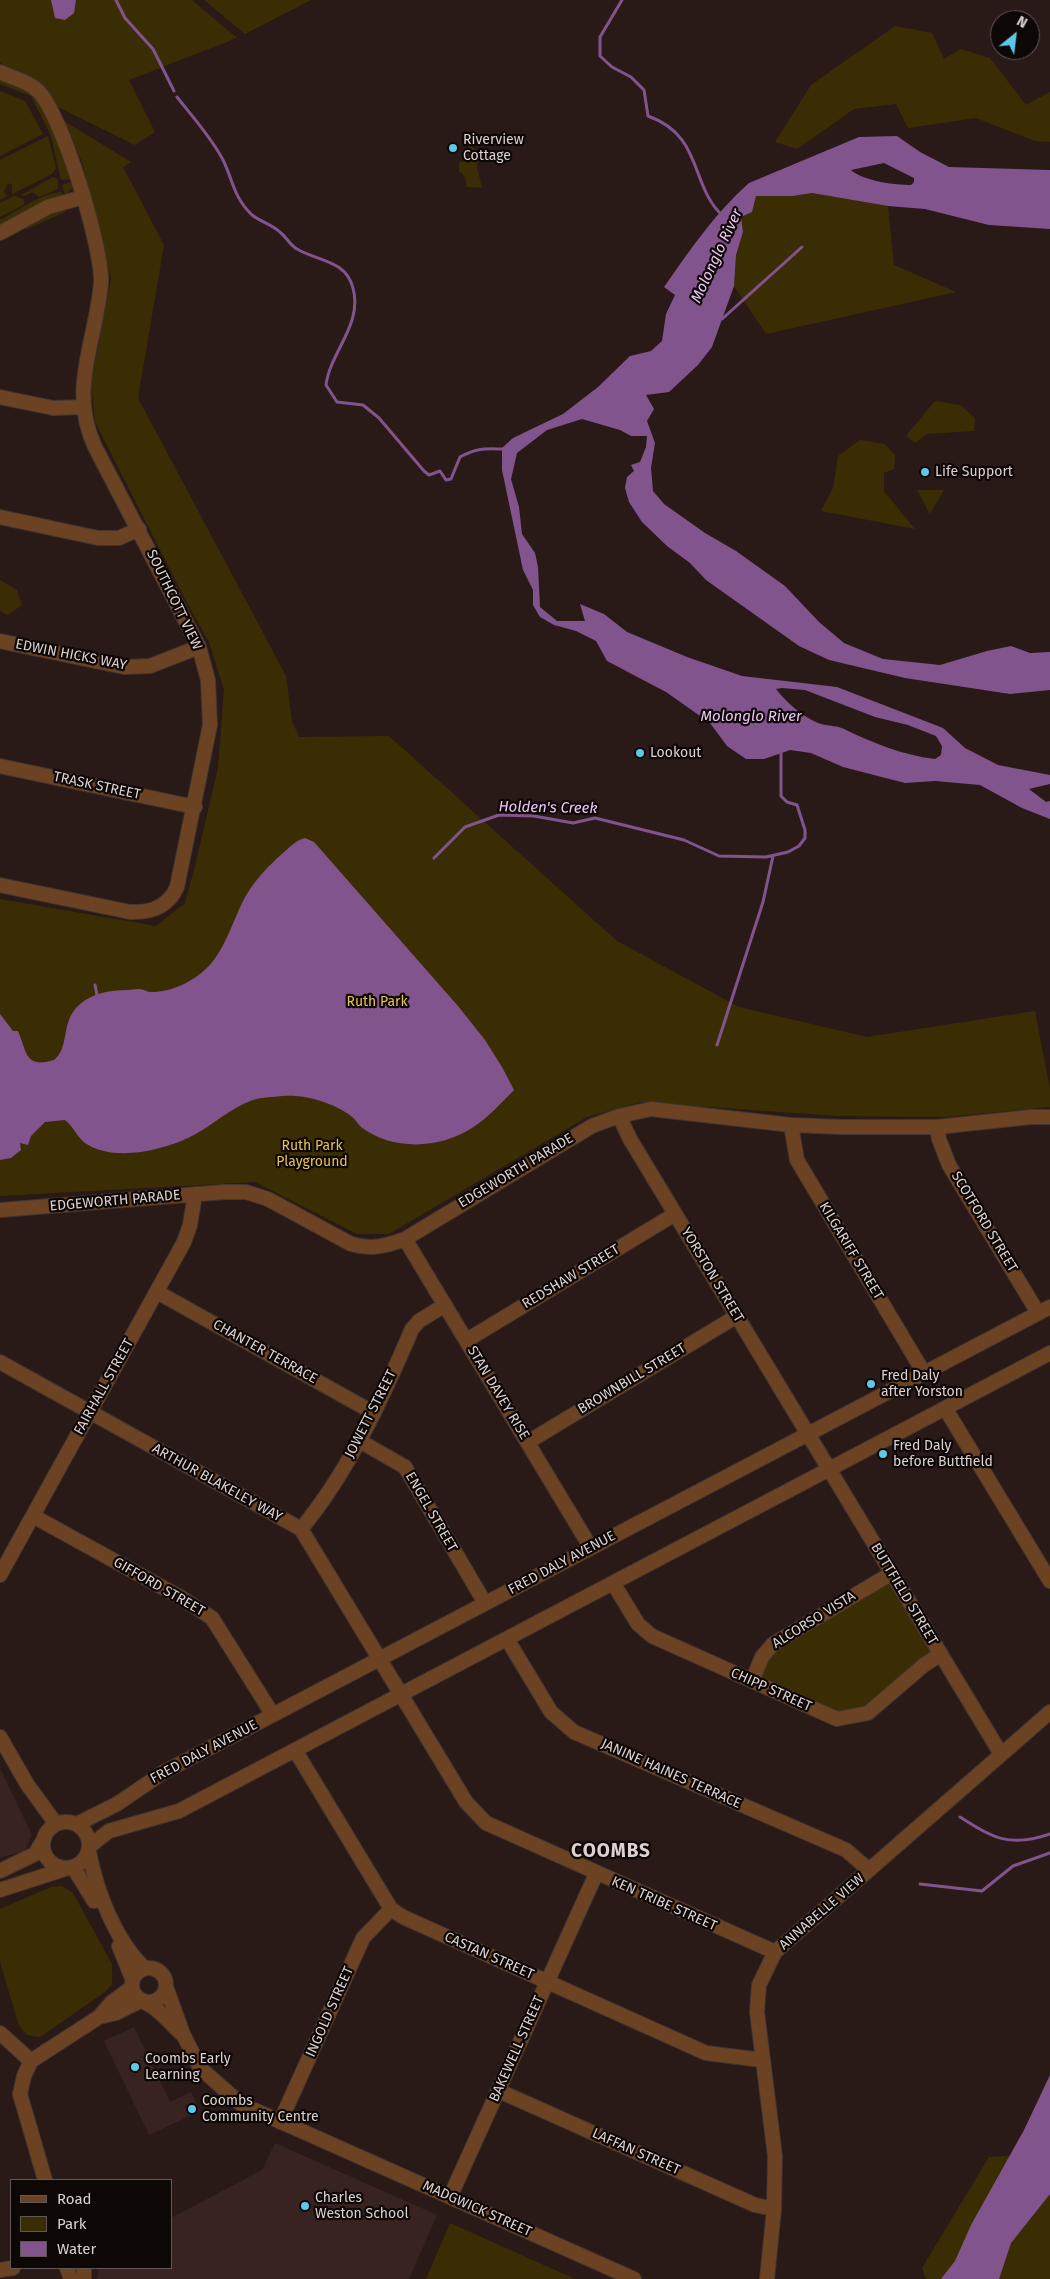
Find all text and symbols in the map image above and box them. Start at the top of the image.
north arrow [990,10,1040,60]
text: N [1014,13,1030,32]
place label: Riverview Cottage [463,132,524,164]
marker: Riverview Cottage [447,142,459,154]
water label: Molonglo River [687,206,747,306]
place label: Life Support [935,464,1013,480]
marker: Life Support [919,466,931,478]
street label: SOUTHCOTT VIEW [143,547,205,653]
street label: EDWIN HICKS WAY [14,636,128,674]
water label: Molonglo River [700,708,802,726]
place label: Lookout [650,745,701,761]
marker: Lookout [634,747,646,759]
street label: TRASK STREET [52,769,142,803]
water label: Holden's Creek [498,798,598,818]
park label: Ruth Park [346,994,408,1010]
street label: EDGEWORTH PARADE [456,1130,576,1212]
park label: Ruth Park Playground [276,1138,348,1170]
street label: SCOTFORD STREET [947,1169,1021,1275]
street label: EDGEWORTH PARADE [49,1187,181,1215]
street label: KILGARIFF STREET [815,1199,887,1303]
street label: YORSTON STREET [677,1225,747,1325]
street label: REDSHAW STREET [519,1241,623,1313]
street label: CHANTER TERRACE [210,1316,320,1388]
street label: FAIRHALL STREET [71,1336,137,1438]
street label: BROWNBILL STREET [575,1340,689,1418]
street label: STAN DAVEY RISE [463,1343,533,1443]
street label: JOWETT STREET [342,1367,400,1461]
place label: Fred Daly after Yorston [881,1368,963,1400]
marker: Fred Daly after Yorston [865,1378,877,1390]
place label: Fred Daly before Buttfield [893,1438,993,1470]
street label: ARTHUR BLAKELEY WAY [149,1440,285,1526]
marker: Fred Daly before Buttfield [877,1448,889,1460]
street label: ENGEL STREET [401,1469,461,1555]
street label: FRED DALY AVENUE [506,1528,618,1598]
street label: BUTTFIELD STREET [867,1540,941,1648]
street label: GIFFORD STREET [110,1554,208,1620]
street label: ALCORSO VISTA [769,1588,859,1652]
street label: CHIPP STREET [728,1665,814,1715]
street label: FRED DALY AVENUE [148,1717,260,1787]
street label: JANINE HAINES TERRACE [598,1736,744,1812]
district label: COOMBS [570,1841,652,1863]
street label: ANNABELLE VIEW [776,1870,868,1954]
street label: KEN TRIBE STREET [609,1873,719,1935]
street label: CASTAN STREET [442,1929,536,1983]
street label: INGOLD STREET [303,1964,357,2060]
street label: BAKEWELL STREET [486,1993,548,2105]
place label: Coombs Early Learning [145,2051,231,2084]
marker: Coombs Early Learning [129,2061,141,2073]
place label: Coombs Community Centre [202,2093,319,2126]
marker: Coombs Community Centre [186,2103,198,2115]
street label: LAFFAN STREET [589,2125,683,2179]
street label: MADGWICK STREET [420,2177,534,2241]
legend [10,2179,172,2269]
text: Road [57,2190,92,2208]
place label: Charles Weston School [315,2190,409,2222]
marker: Charles Weston School [299,2200,311,2212]
text: Park [57,2215,87,2233]
text: Water [57,2240,96,2258]

